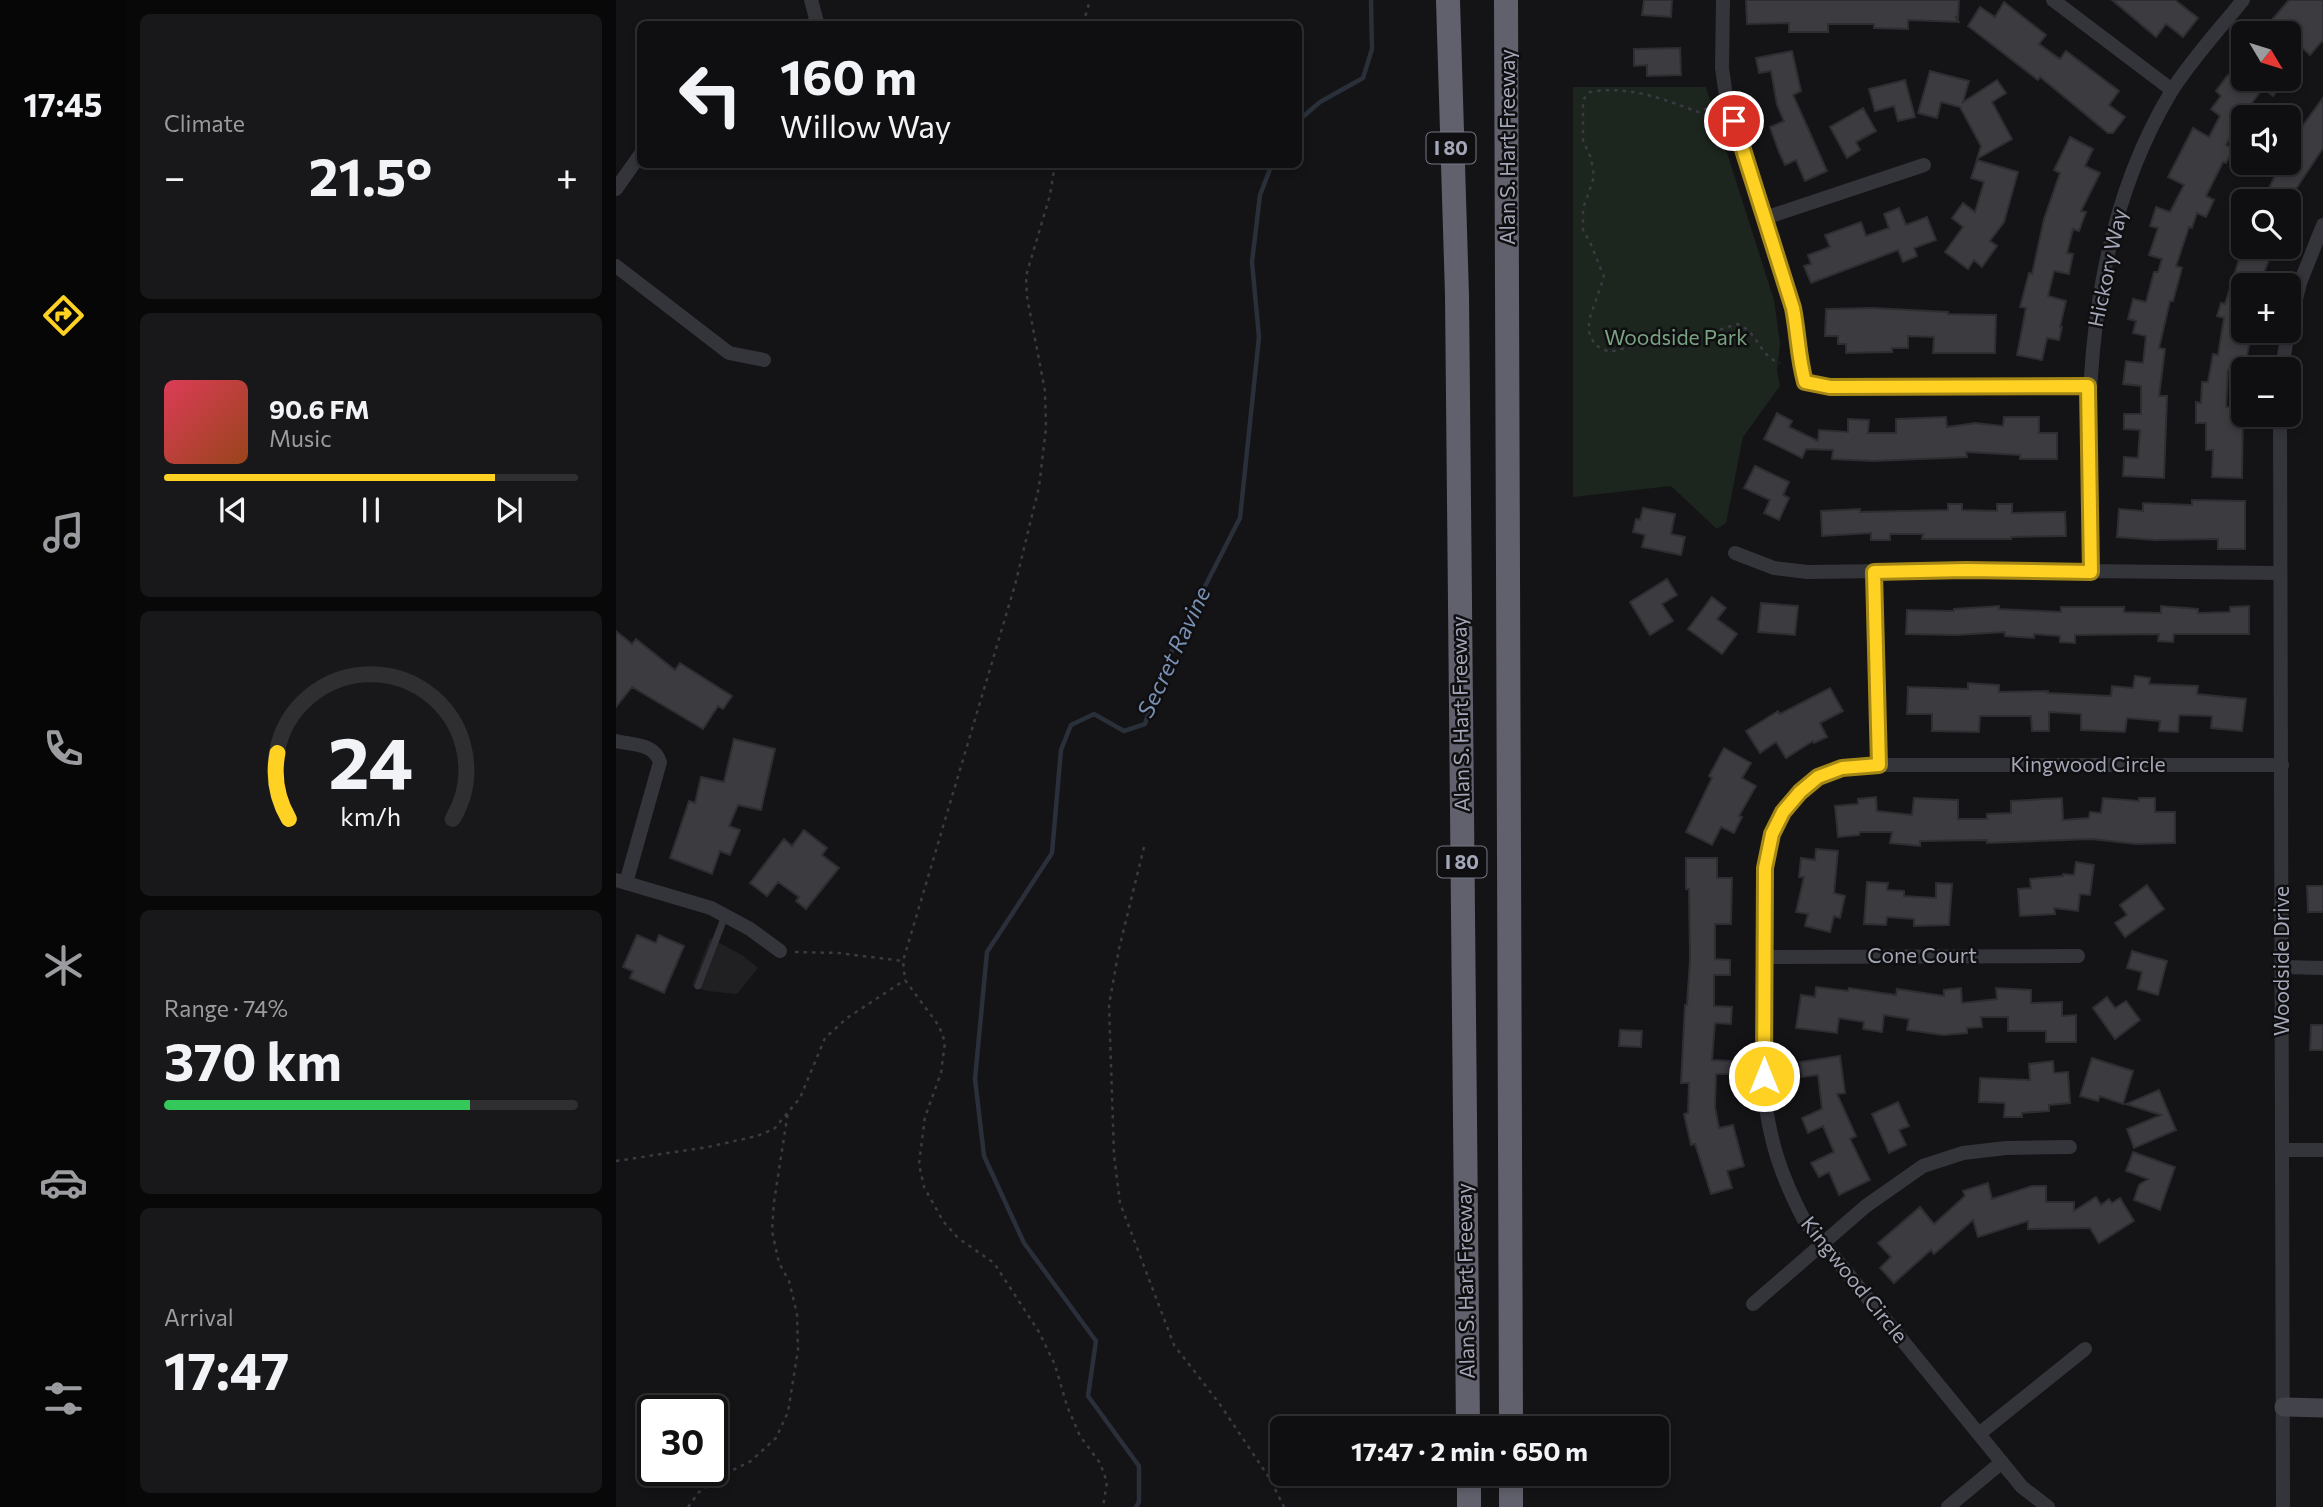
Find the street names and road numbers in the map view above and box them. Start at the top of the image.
street label: Alan S. Hart Freeway [1494,49,1519,245]
road number: I 80 [1426,132,1476,164]
street label: Hickory Way [2082,206,2131,329]
street label: Alan S. Hart Freeway [1445,616,1474,812]
street label: Kingwood Circle [2010,751,2166,776]
road number: I 80 [1438,846,1486,877]
street label: Woodside Drive [2268,886,2293,1036]
street label: Cone Court [1867,942,1977,967]
street label: Alan S. Hart Freeway [1450,1183,1479,1379]
street label: Kingwood Circle [1797,1211,1914,1347]

